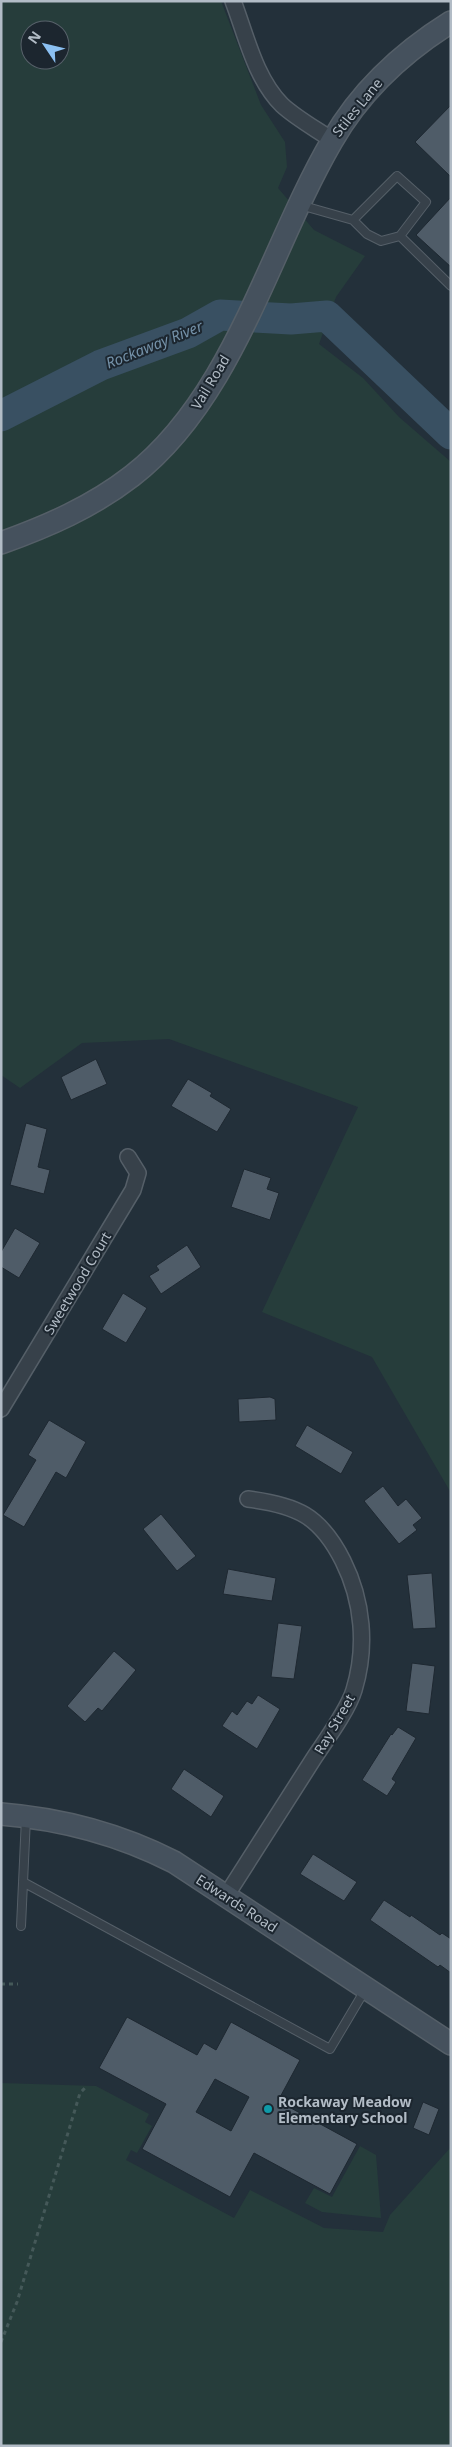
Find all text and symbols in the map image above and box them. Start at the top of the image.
north arrow [20,20,70,70]
text: N [23,27,45,47]
street label: Stiles Lane [328,74,386,140]
water label: Rockaway River [103,315,206,373]
street label: Vail Road [186,351,234,413]
street label: Sweetwood Court [39,1228,115,1338]
street label: Ray Street [309,1690,359,1758]
street label: Edwards Road [193,1870,281,1936]
place label: Rockaway Meadow Elementary School [278,2092,411,2127]
marker: Rockaway Meadow Elementary School [262,2103,274,2115]

